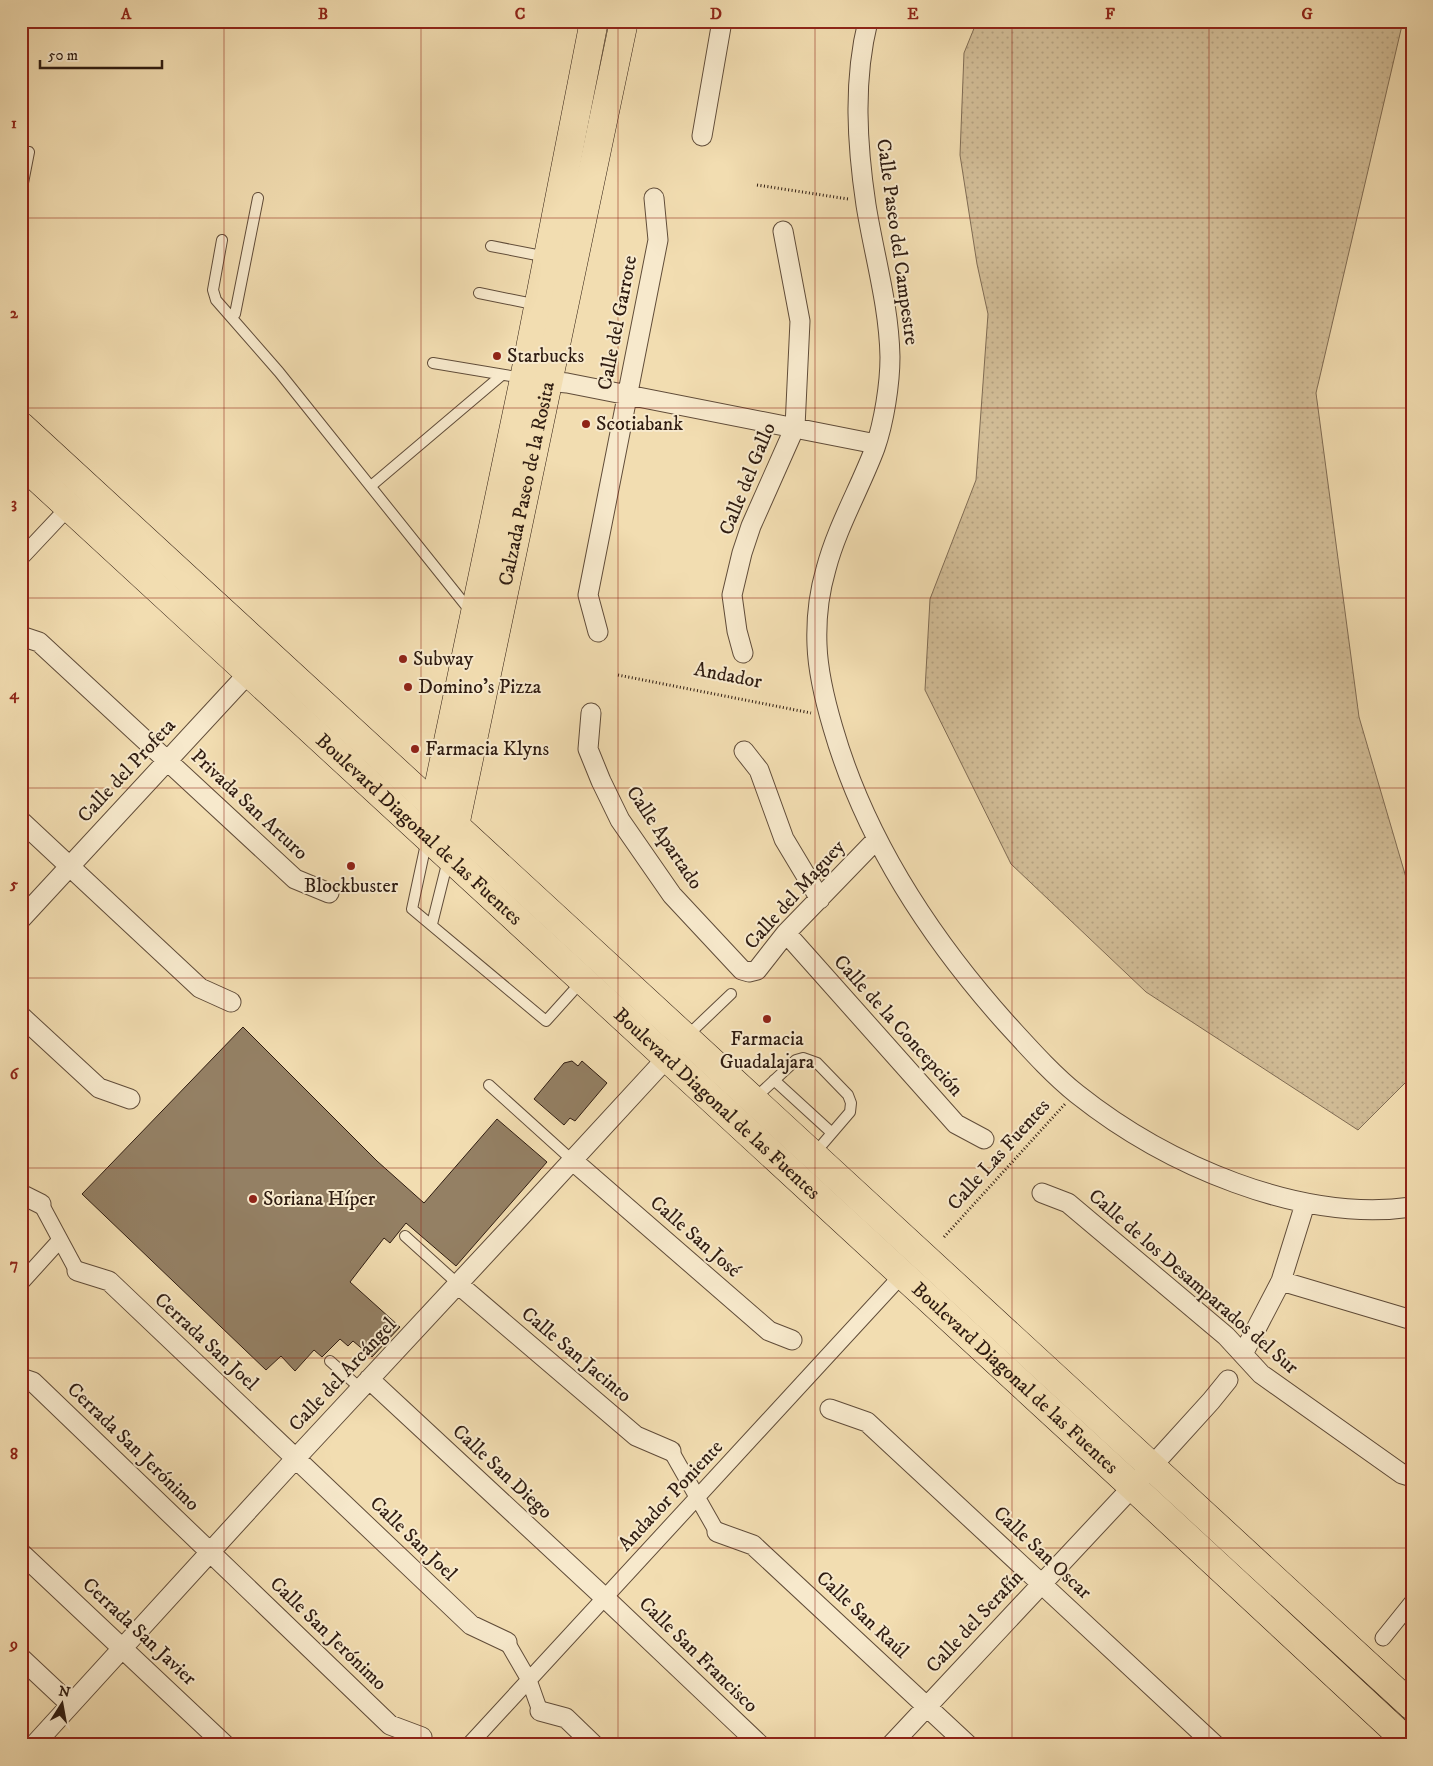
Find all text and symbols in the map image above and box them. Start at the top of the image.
text: A [120,4,132,24]
text: B [318,4,328,24]
text: C [515,4,525,24]
text: D [710,4,722,24]
text: E [907,4,919,24]
text: F [1105,4,1115,24]
text: G [1301,4,1313,24]
scale bar [40,38,162,70]
text: 50 m [48,46,78,65]
text: 1 [11,113,17,133]
street label: Calle Paseo del Campestre [870,137,924,347]
street label: Calle del Garrote [593,254,643,392]
text: 2 [10,303,19,323]
place label: Starbucks [507,344,584,369]
marker: Starbucks [491,350,503,362]
street label: Calzada Paseo de la Rosita [493,379,561,588]
place label: Scotiabank [596,412,683,437]
marker: Scotiabank [580,418,592,430]
street label: Calle del Gallo [714,419,782,539]
text: 3 [11,493,17,513]
place label: Subway [413,647,474,672]
marker: Subway [397,653,409,665]
street label: Andador [692,657,765,695]
place label: Domino's Pizza [418,675,542,700]
marker: Domino's Pizza [402,681,414,693]
text: 4 [8,684,19,704]
street label: Calle del Profeta [72,713,182,828]
street label: Boulevard Diagonal de las Fuentes [310,728,528,931]
place label: Farmacia Klyns [425,737,549,762]
marker: Farmacia Klyns [409,743,421,755]
street label: Privada San Arturo [185,744,313,866]
street label: Calle Apartado [620,781,708,895]
street label: Calle del Maguey [739,835,851,955]
marker: Blockbuster [345,860,357,872]
text: 5 [9,874,18,894]
place label: Blockbuster [304,874,399,899]
street label: Calle de la Concepción [828,950,969,1102]
street label: Boulevard Diagonal de las Fuentes [608,1002,826,1205]
marker: Farmacia Guadalajara [761,1013,773,1025]
place label: Farmacia Guadalajara [720,1027,815,1075]
text: 6 [10,1064,20,1084]
street label: Calle Las Fuentes [942,1094,1056,1216]
street label: Calle de los Desamparados del Sur [1083,1184,1304,1380]
place label: Soriana Híper [263,1187,376,1212]
street label: Calle San José [644,1191,746,1284]
marker: Soriana Híper [247,1193,259,1205]
text: 7 [10,1254,18,1274]
street label: Boulevard Diagonal de las Fuentes [906,1277,1124,1480]
street label: Cerrada San Joel [149,1287,263,1397]
street label: Calle San Jacinto [516,1302,636,1408]
street label: Calle del Arcángel [284,1313,402,1437]
street label: Cerrada San Jerónimo [61,1377,205,1517]
street label: Calle San Diego [447,1419,557,1525]
street label: Andador Poniente [613,1435,729,1557]
text: 8 [10,1444,18,1464]
street label: Calle San Joel [364,1491,462,1587]
street label: Calle San Oscar [988,1501,1097,1605]
street label: Calle del Serafín [921,1565,1029,1679]
street label: Calle San Raúl [811,1566,913,1664]
street label: Calle San Jerónimo [264,1572,392,1696]
street label: Cerrada San Javier [77,1573,202,1692]
street label: Calle San Francisco [633,1592,763,1718]
text: 9 [9,1634,18,1654]
north arrow [38,1678,88,1728]
text: N [57,1682,72,1702]

